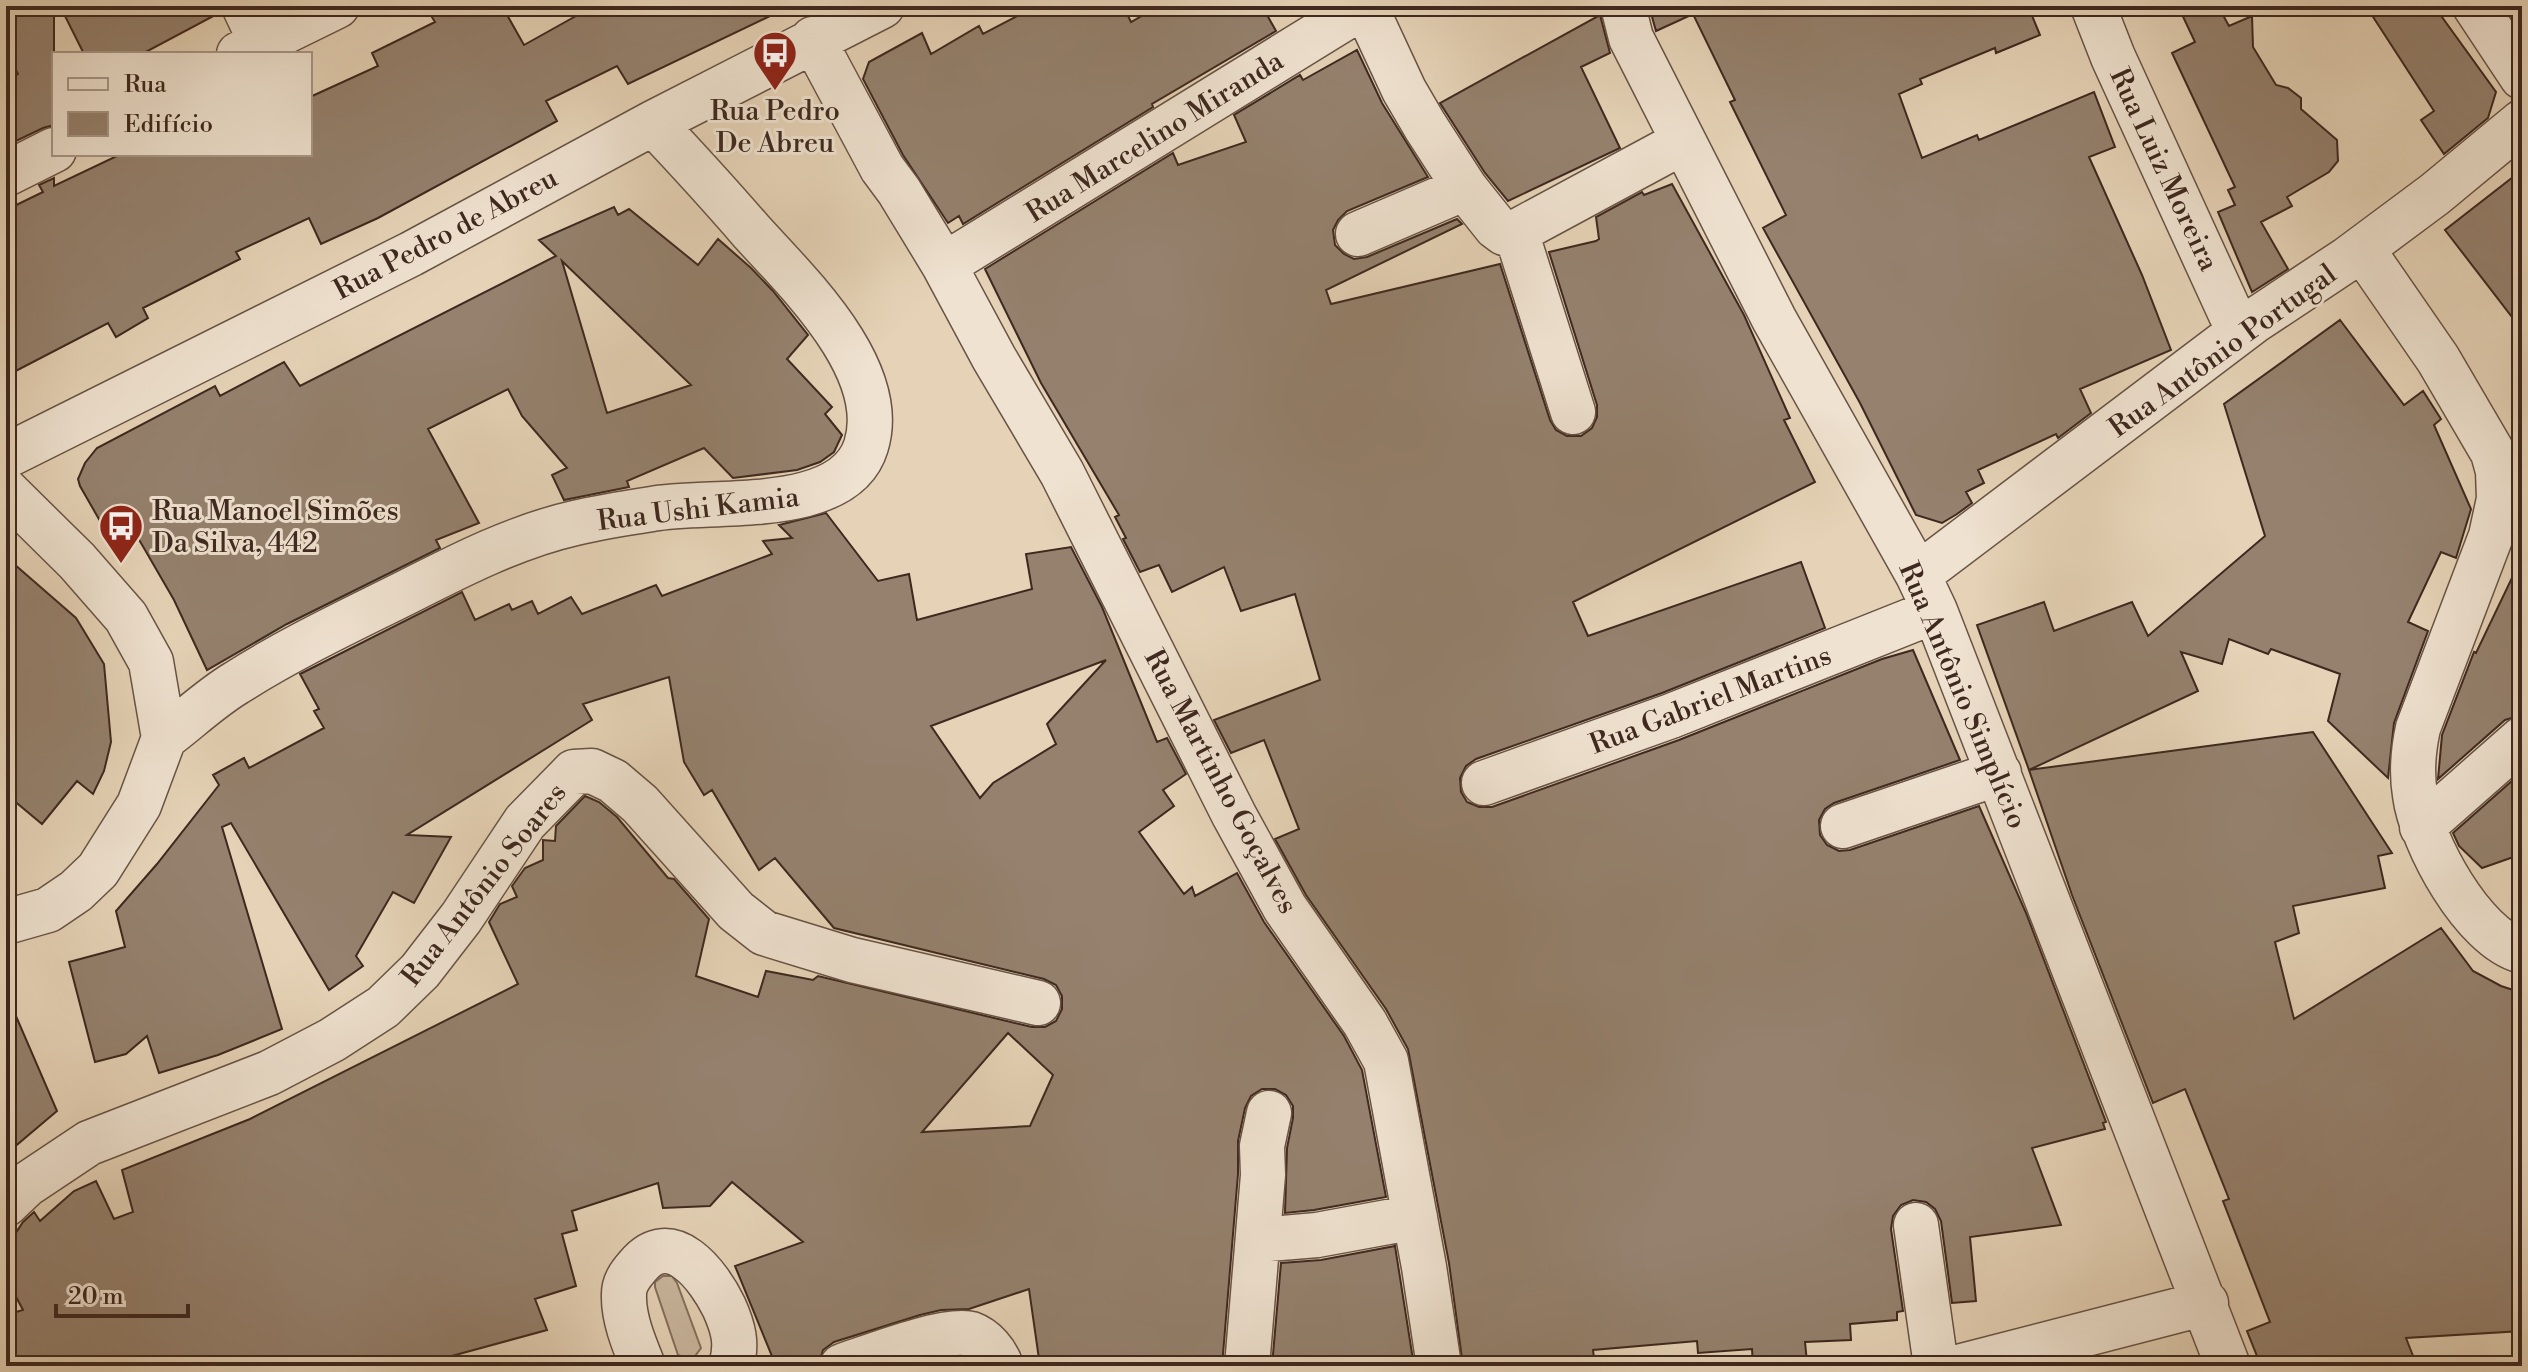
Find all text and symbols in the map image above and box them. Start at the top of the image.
bus stop icon: Rua Pedro De Abreu [751,29,799,92]
street label: Rua Marcelino Miranda [1020,43,1291,231]
legend [52,52,312,156]
street label: Rua Luiz Moreira [2101,63,2226,278]
text: Rua [124,70,167,100]
place label: Rua Pedro De Abreu [710,94,840,161]
text: Edifício [124,110,213,140]
street label: Rua Pedro de Abreu [328,161,564,308]
street label: Rua Antônio Portugal [2102,257,2343,445]
street label: Rua Ushi Kamia [595,480,802,539]
place label: Rua Manoel Simões Da Silva, 442 [152,494,399,561]
bus stop icon: Rua Manoel Simões Da Silva, 442 [97,502,145,565]
street label: Rua Antônio Simplício [1891,557,2035,834]
street label: Rua Gabriel Martins [1585,638,1836,763]
street label: Rua Martinho Goçalves [1136,644,1305,920]
street label: Rua Antônio Soares [394,776,574,993]
scale bar [56,1268,188,1318]
text: 20 m [68,1282,124,1312]

